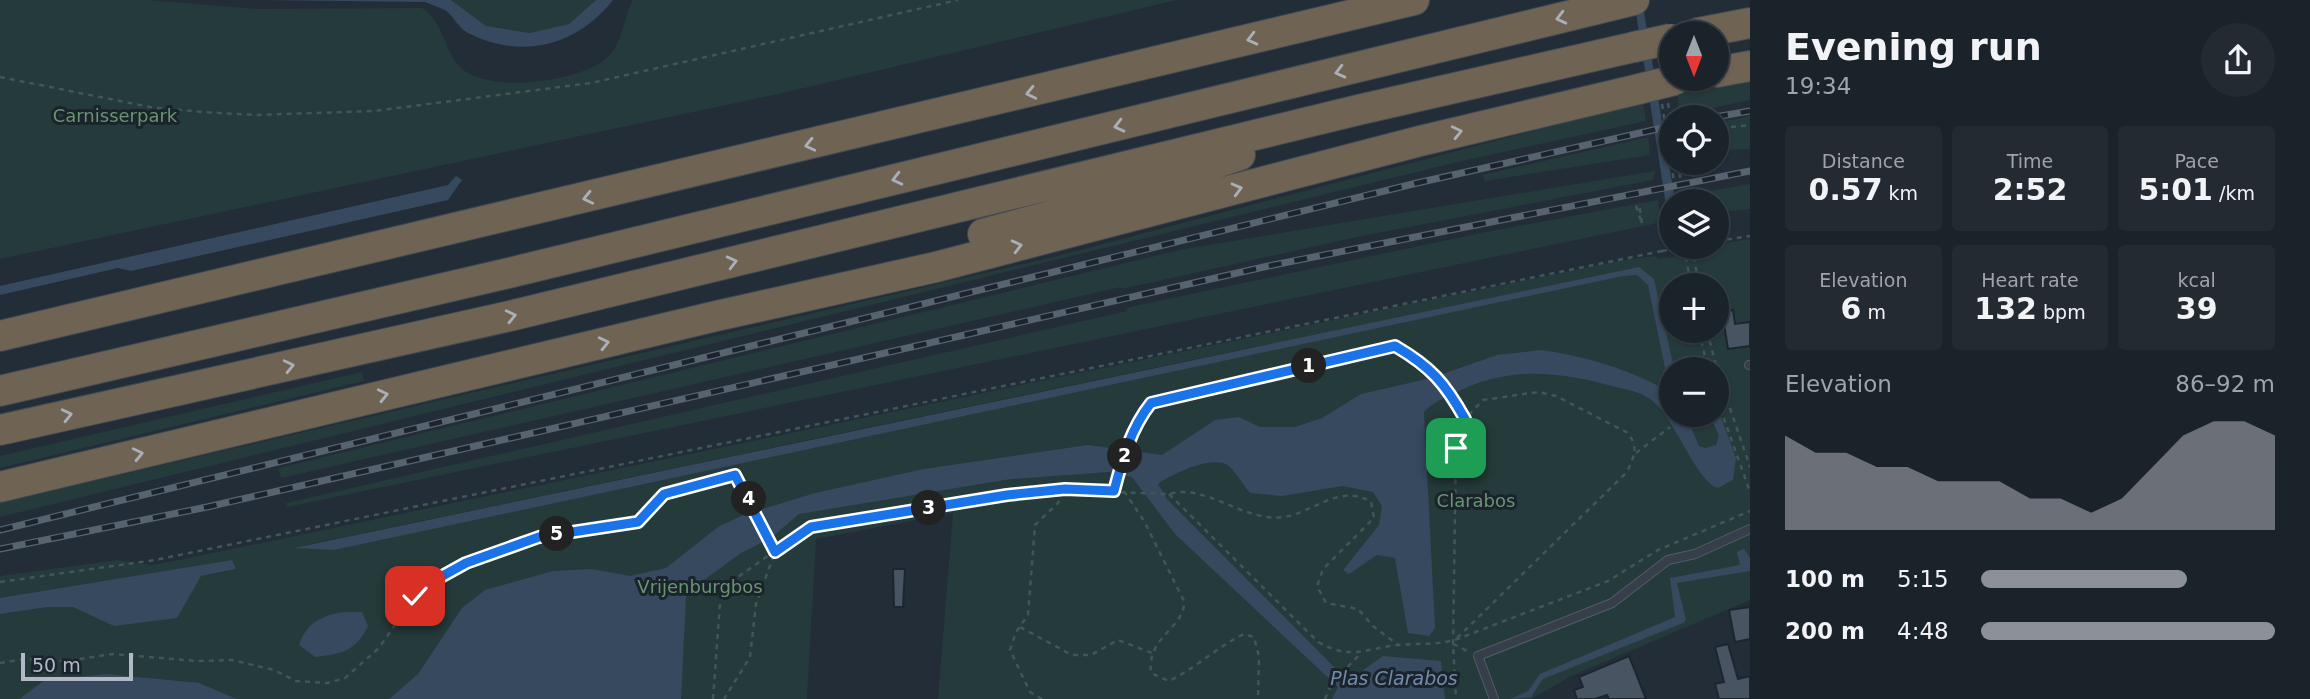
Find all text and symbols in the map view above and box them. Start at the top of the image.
one-way arrow [1555,10,1567,24]
north arrow [1659,21,1729,91]
map controls [1659,21,1729,427]
button: share [2201,23,2275,97]
text: Evening run [1785,25,2042,69]
one-way arrow [1246,31,1258,45]
one-way arrow [1334,64,1346,78]
text: 19:34 [1785,73,1851,99]
one-way arrow [1025,85,1037,99]
park label: Carnisserpark [53,105,178,126]
button: locate [1659,105,1729,175]
one-way arrow [1113,117,1125,132]
one-way arrow [1451,126,1463,140]
one-way arrow [804,137,816,152]
text: Distance [1822,150,1905,172]
text: Time [2007,150,2053,172]
text: Pace [2174,150,2219,172]
one-way arrow [891,171,903,185]
text: 0.57 [1809,172,1883,207]
text: 2:52 [1993,172,2067,207]
text: 5:01 [2138,172,2213,207]
text: km [1883,182,1918,204]
text: /km [2213,182,2255,204]
one-way arrow [1231,183,1243,197]
one-way arrow [583,189,595,204]
button: layers [1659,189,1729,259]
one-way arrow [1011,240,1023,254]
one-way arrow [726,256,738,270]
text: Elevation [1819,269,1907,291]
text: Heart rate [1981,269,2079,291]
text: kcal [2177,269,2216,291]
button: + [1659,273,1729,343]
text: 6 [1841,291,1861,326]
text: 132 [1974,291,2037,326]
text: 39 [2176,291,2218,326]
text: m [1861,301,1886,323]
text: bpm [2037,301,2086,323]
one-way arrow [505,310,517,324]
one-way arrow [598,336,610,351]
pin: 1 [1292,348,1326,384]
text: 1 [1302,354,1315,376]
button: − [1659,357,1729,427]
one-way arrow [283,359,295,374]
text: Elevation [1785,371,1892,397]
text: 86–92 m [2175,371,2275,397]
one-way arrow [377,389,389,403]
one-way arrow [61,409,73,424]
pin [1426,418,1486,478]
icon: arrive [1437,429,1475,467]
pin: 2 [1108,438,1142,474]
text: 2 [1118,444,1131,466]
one-way arrow [132,448,144,462]
pin: 4 [732,482,766,516]
text: 4 [742,487,755,509]
pin: 3 [912,490,946,526]
park label: Clarabos [1437,490,1515,511]
text: 3 [922,496,935,518]
pin: 5 [540,516,574,552]
text: 5 [550,522,563,544]
pin [385,566,445,626]
text: 100 m [1785,566,1865,592]
text: 5:15 [1897,566,1949,592]
park label: Vrijenburgbos [637,576,763,597]
icon: check [396,577,434,615]
text: 200 m [1785,618,1865,644]
text: 4:48 [1897,618,1949,644]
scale bar [21,650,133,682]
text: 50 m [32,654,81,676]
water label: Plas Clarabos [1330,667,1458,689]

